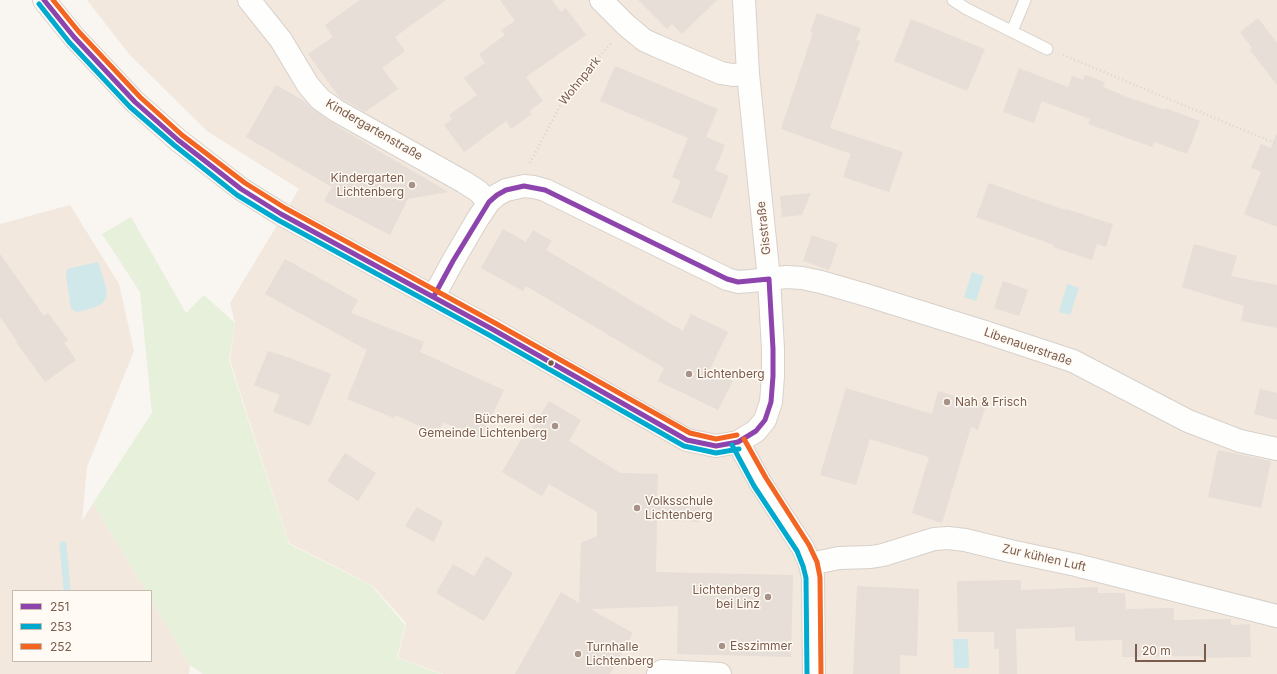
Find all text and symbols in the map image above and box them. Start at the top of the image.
street label: Wohnpark [556,54,604,108]
street label: Kindergartenstraße [323,96,425,164]
place label: Kindergarten Lichtenberg [330,171,404,199]
marker: Kindergarten Lichtenberg [407,180,417,190]
street label: Gisstraße [754,200,774,256]
street label: Libenauerstraße [982,325,1074,369]
unlabelled marker [546,358,556,368]
place label: Lichtenberg [697,367,765,381]
marker: Lichtenberg [684,369,694,379]
place label: Nah & Frisch [955,395,1027,409]
marker: Nah & Frisch [942,397,952,407]
place label: Bücherei der Gemeinde Lichtenberg [418,412,547,440]
marker: Bücherei der Gemeinde Lichtenberg [550,421,560,431]
place label: Volksschule Lichtenberg [645,494,713,522]
marker: Volksschule Lichtenberg [632,503,642,513]
street label: Zur kühlen Luft [1001,541,1087,575]
place label: Lichtenberg bei Linz [692,583,760,611]
legend [12,590,152,662]
marker: Lichtenberg bei Linz [763,592,773,602]
text: 251 [50,599,70,614]
text: 253 [50,619,72,634]
scale bar [1137,636,1208,662]
text: 252 [50,639,72,654]
place label: Esszimmer [730,639,792,653]
place label: Turnhalle Lichtenberg [586,640,654,668]
marker: Esszimmer [717,641,727,651]
text: 20 m [1142,643,1171,658]
marker: Turnhalle Lichtenberg [573,649,583,659]

